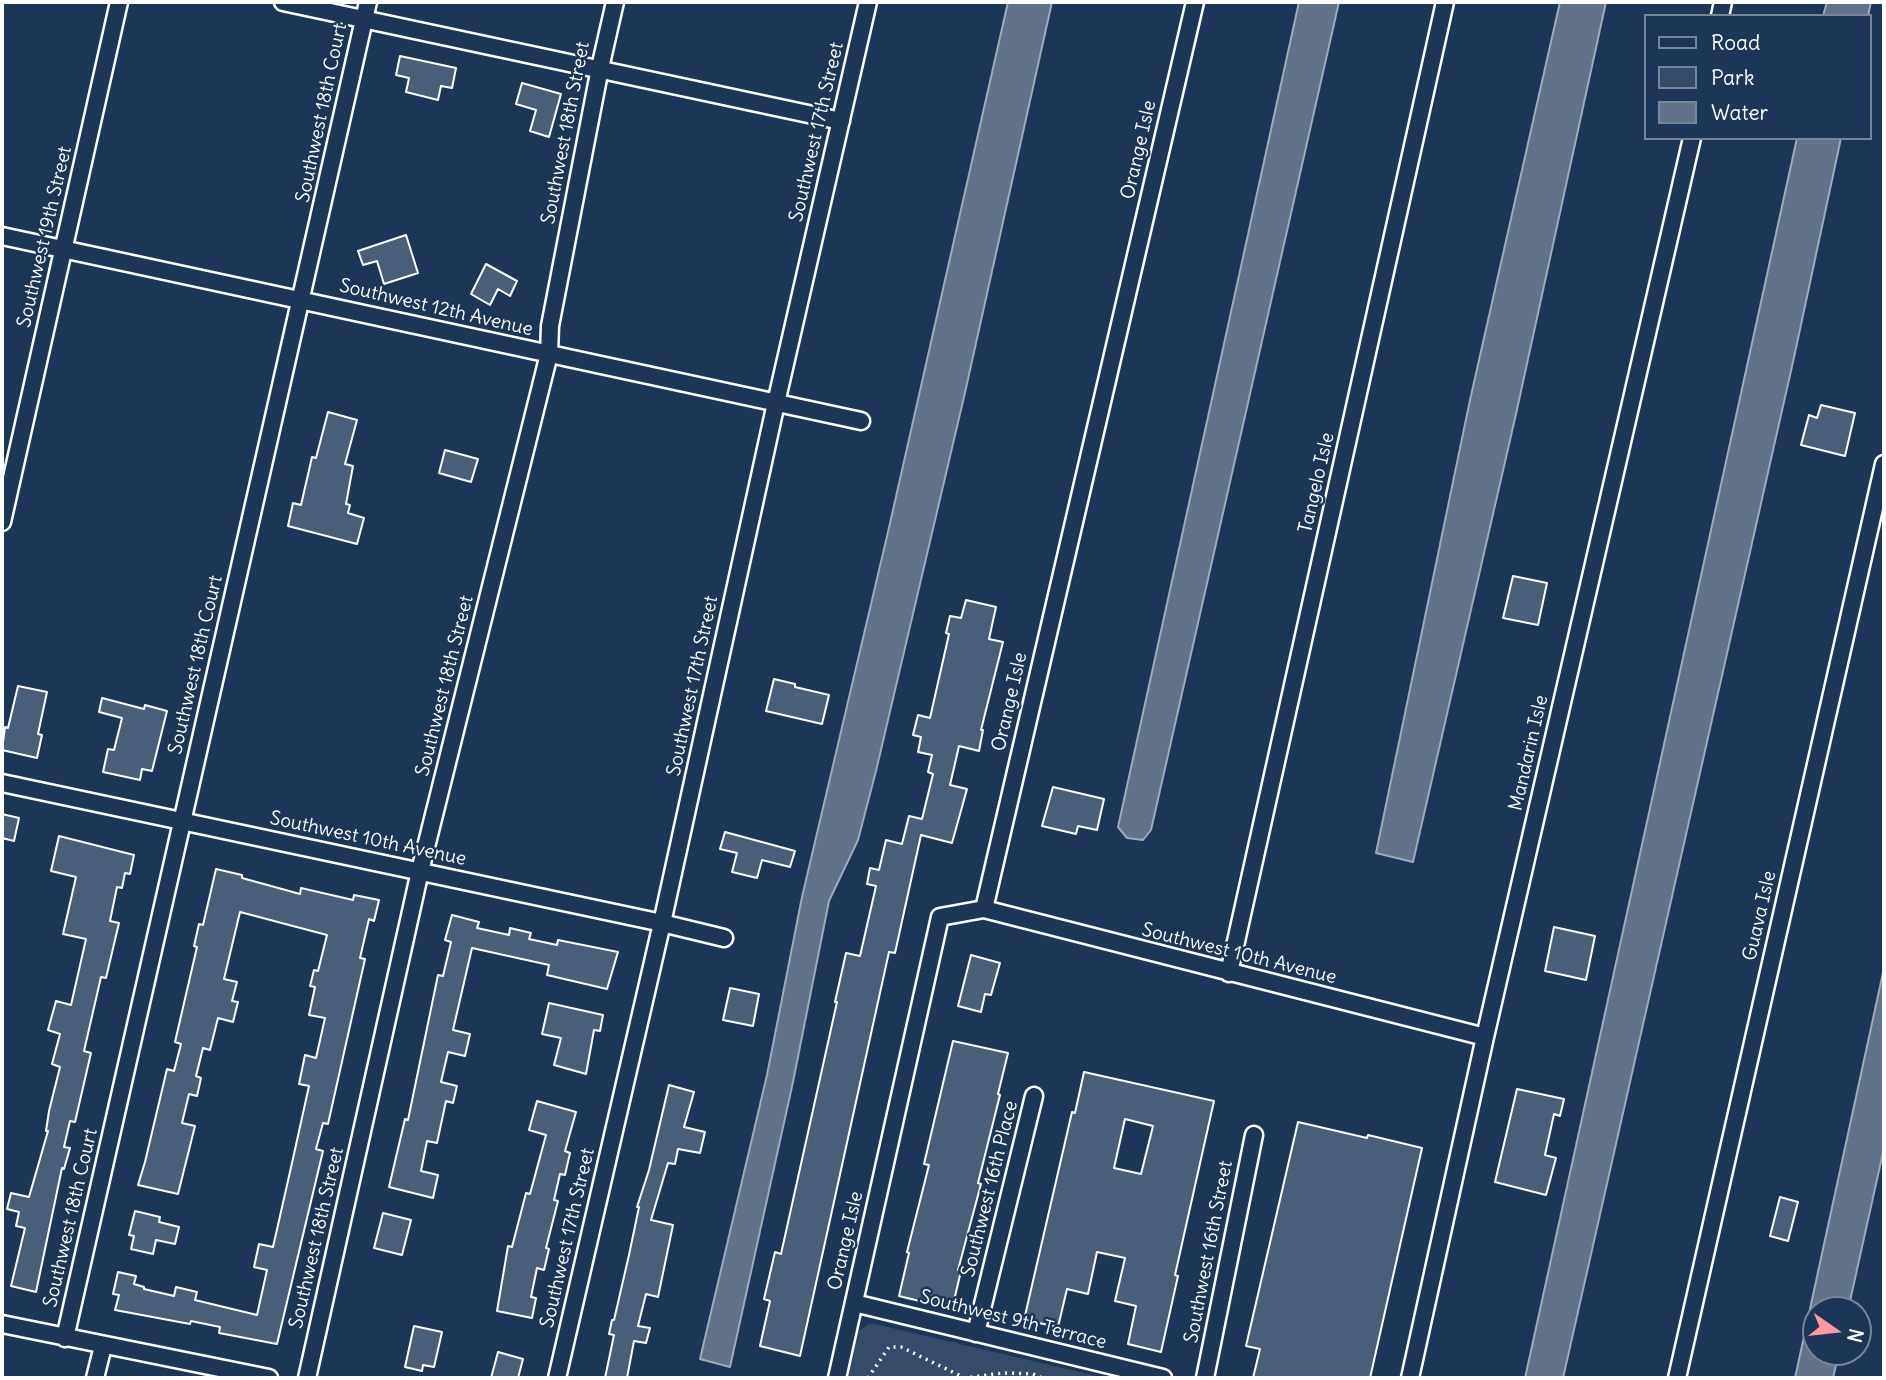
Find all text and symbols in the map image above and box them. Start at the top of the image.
legend [1644,14,1872,140]
street label: Southwest 18th Court [292,21,352,205]
text: Road [1711,29,1760,56]
street label: Southwest 18th Street [537,40,595,226]
street label: Southwest 17th Street [785,40,849,224]
text: Park [1711,64,1754,91]
street label: Orange Isle [1117,98,1161,202]
text: Water [1711,99,1768,126]
street label: Southwest 19th Street [13,144,77,330]
street label: Southwest 12th Avenue [337,275,535,341]
street label: Tangelo Isle [1294,431,1340,535]
street label: Southwest 18th Court [164,573,228,757]
street label: Southwest 18th Street [412,593,478,779]
street label: Southwest 17th Street [663,594,723,778]
street label: Orange Isle [988,650,1032,754]
street label: Mandarin Isle [1505,693,1553,813]
street label: Southwest 10th Avenue [268,807,468,871]
street label: Guava Isle [1739,869,1781,963]
street label: Southwest 10th Avenue [1139,919,1339,989]
street label: Southwest 16th Place [957,1099,1023,1279]
street label: Southwest 18th Court [39,1126,103,1310]
street label: Southwest 18th Street [285,1145,349,1331]
street label: Southwest 17th Street [536,1146,600,1330]
street label: Southwest 16th Street [1180,1159,1238,1345]
street label: Orange Isle [824,1189,868,1293]
street label: Southwest 9th Terrace [917,1286,1109,1354]
north arrow [1802,1296,1872,1366]
text: N [1842,1326,1869,1345]

